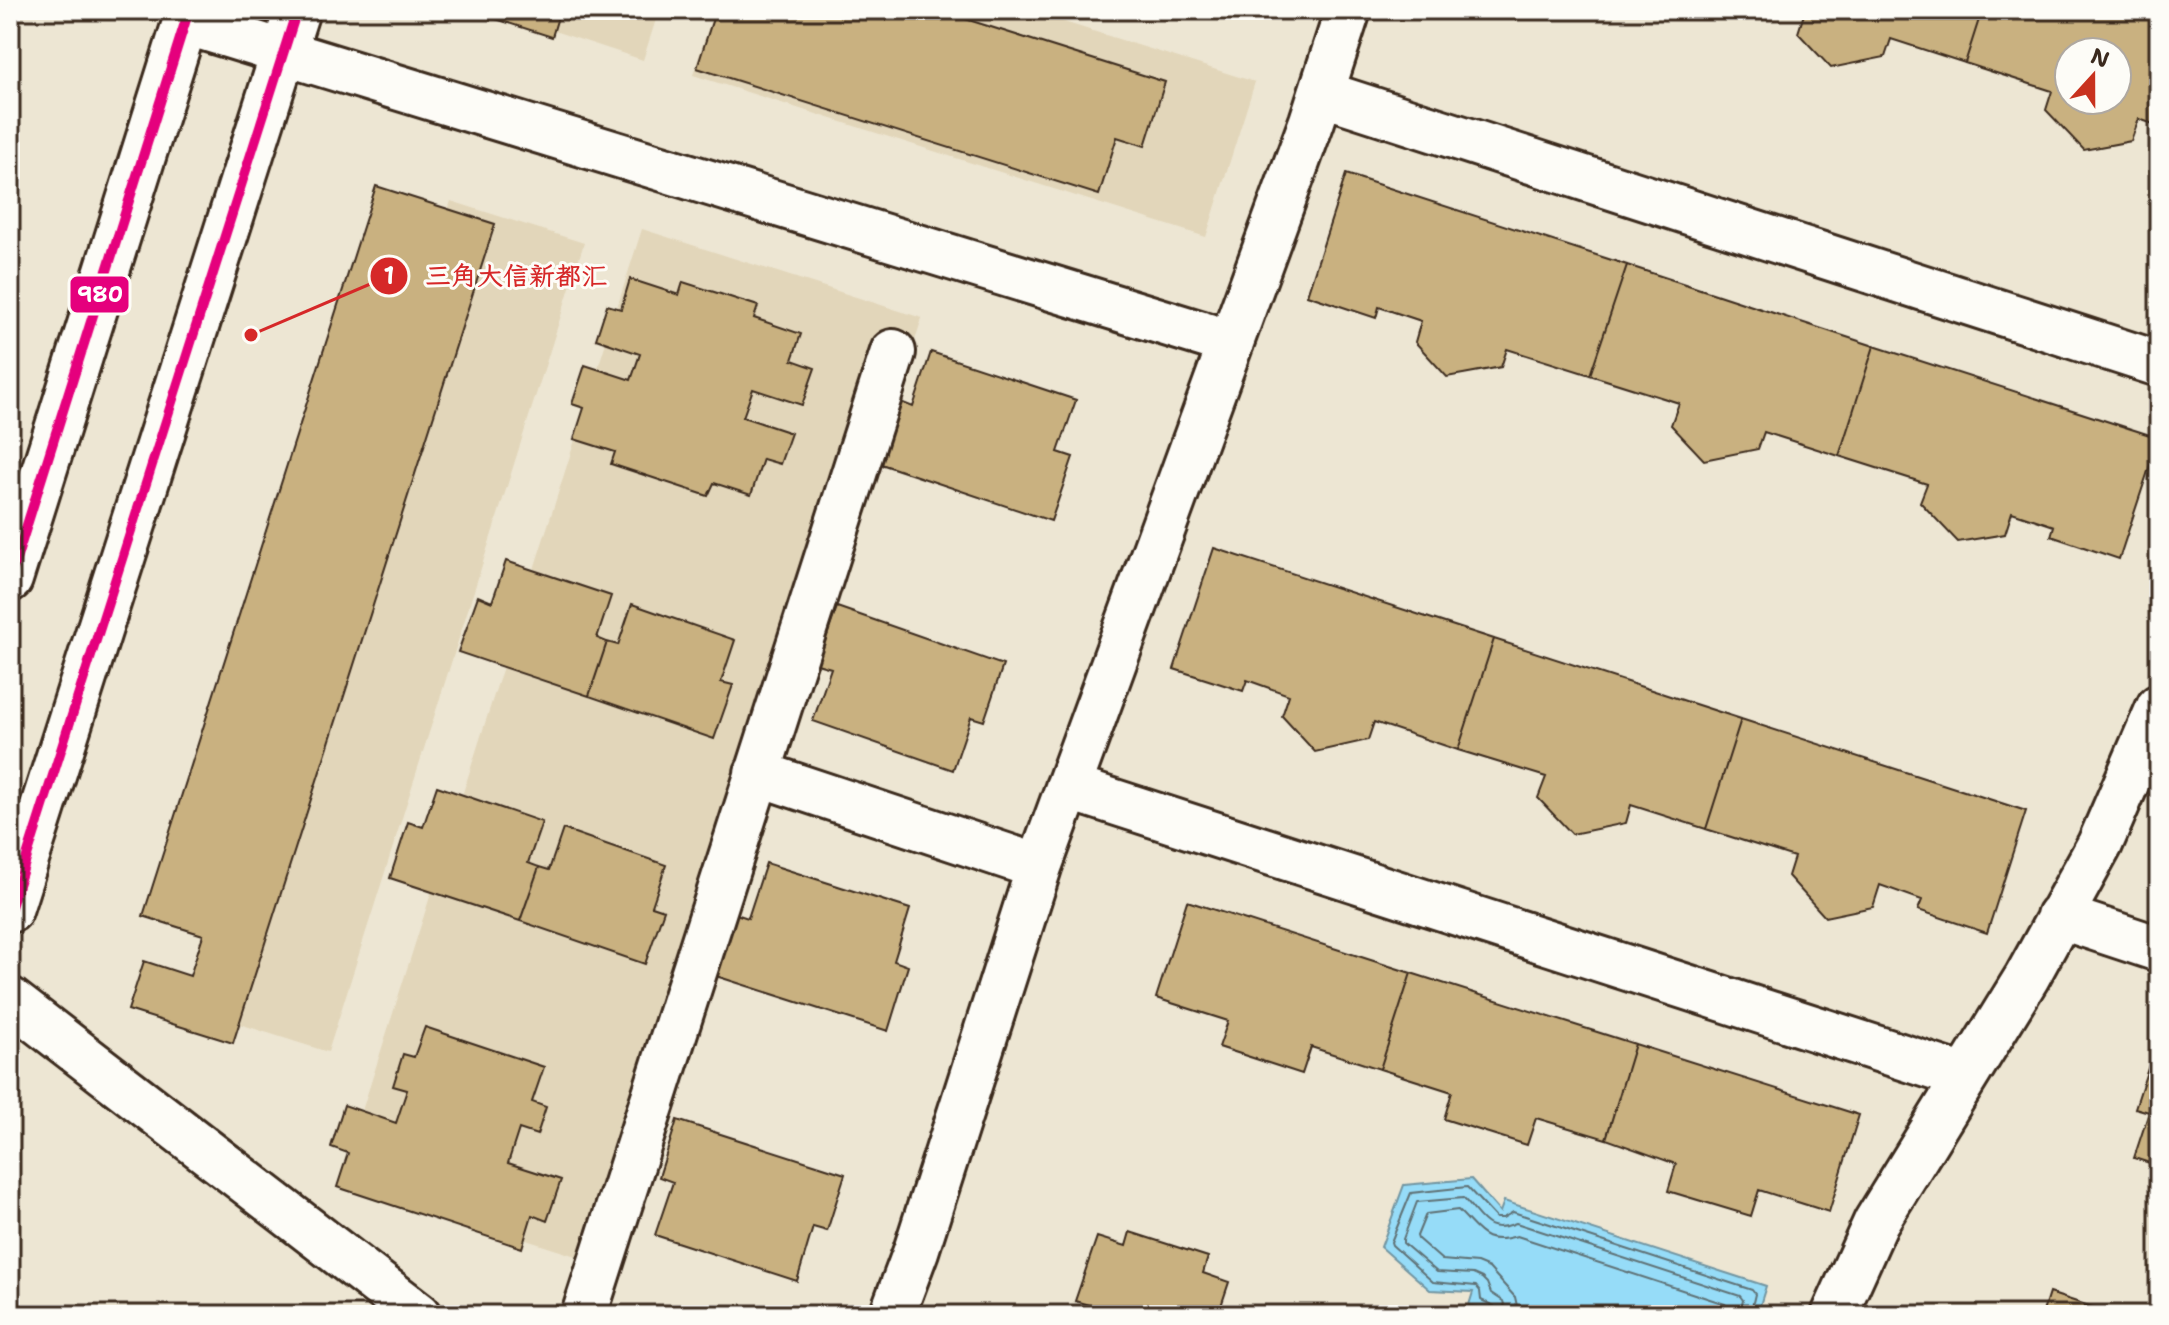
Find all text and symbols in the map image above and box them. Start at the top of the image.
north arrow [2053,36,2133,116]
text: N [2087,41,2113,74]
callout: 三角大信新都汇 [369,251,623,301]
text: 三角大信新都汇 [425,258,607,293]
text: 1 [384,260,394,292]
line badge: 980 [69,275,130,314]
text: 980 [77,280,123,309]

